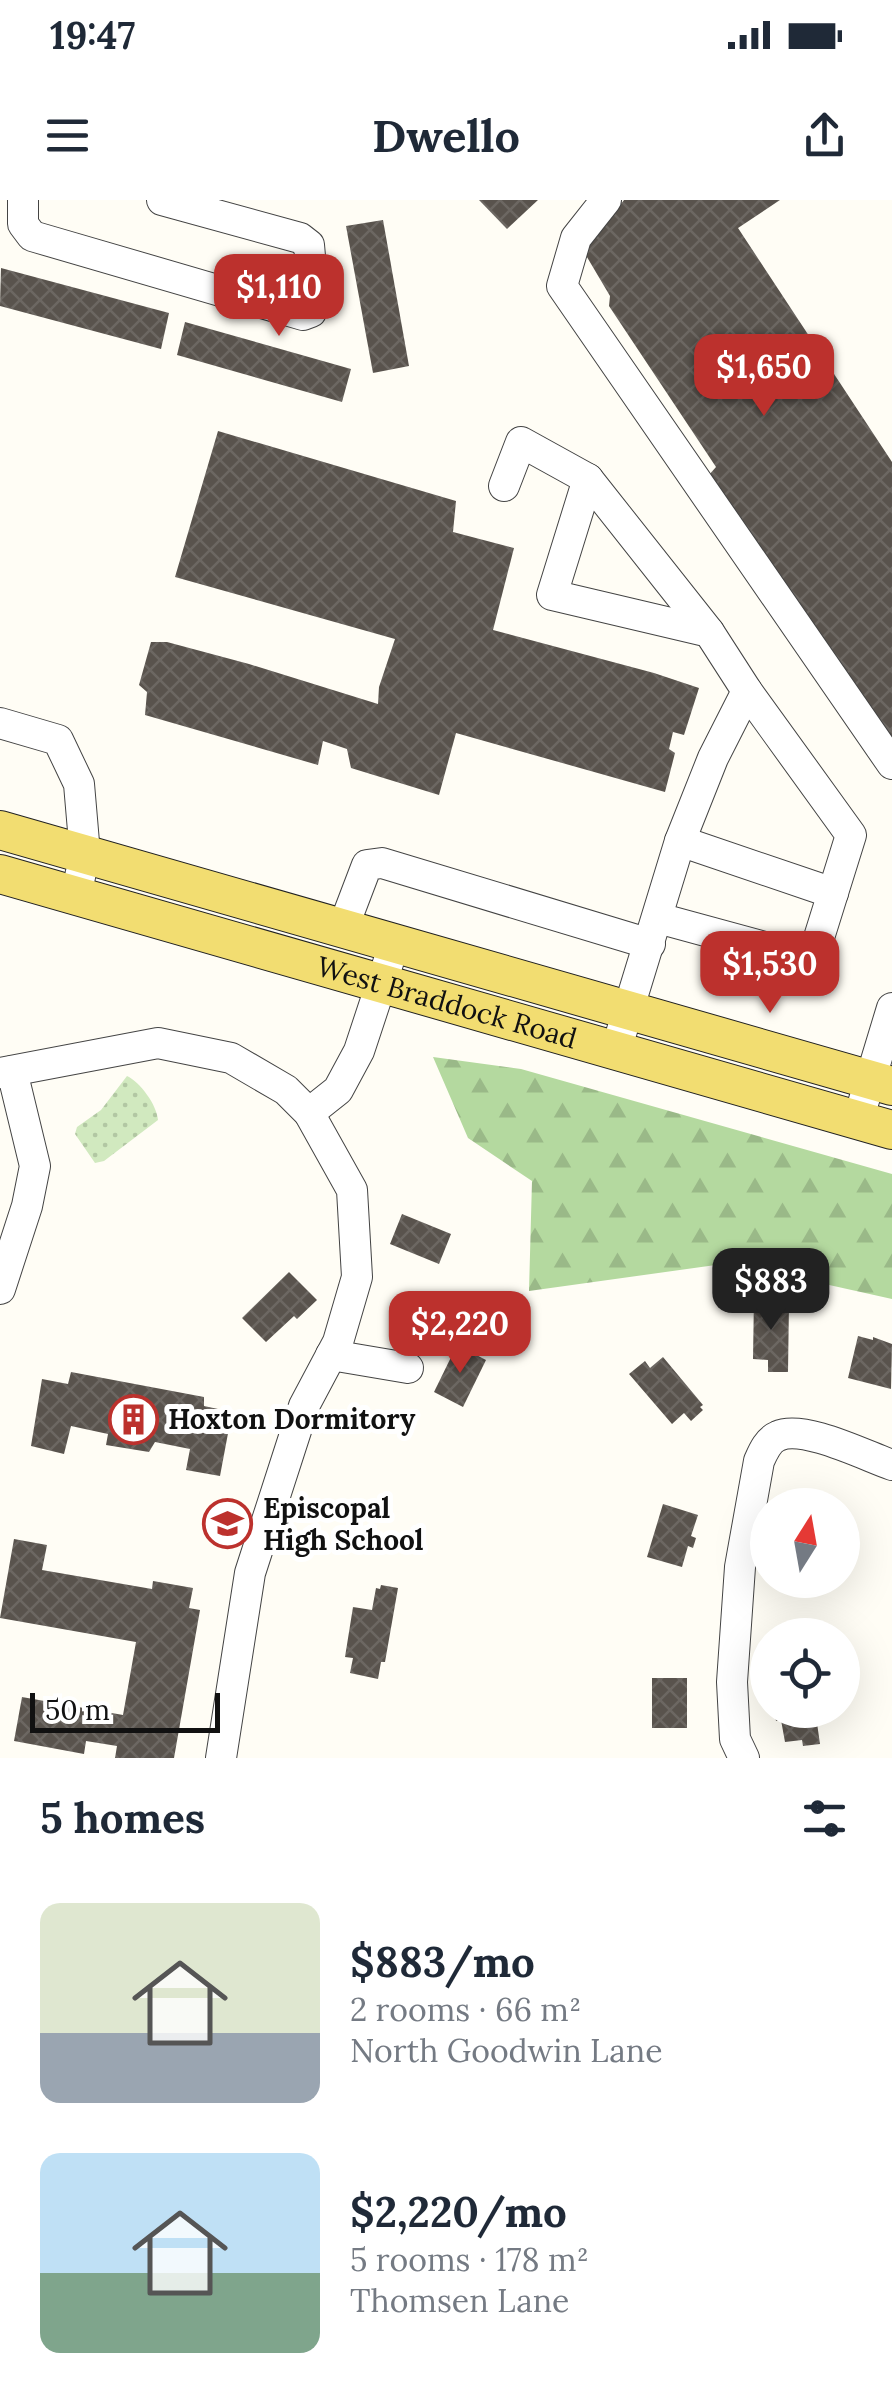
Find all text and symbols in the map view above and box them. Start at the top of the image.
text: 19:47 [50,11,135,59]
text: Dwello [372,107,520,164]
icon: menu [40,108,95,163]
icon: share [797,108,852,163]
pin: $1,110 [198,254,360,339]
text: $1,110 [236,266,322,307]
pin: $1,650 [683,334,845,419]
text: $1,650 [716,346,812,387]
pin: $1,530 [689,931,851,1016]
text: $1,530 [722,943,818,984]
street label: West Braddock Road [313,948,581,1057]
pin: $883 [712,1248,830,1333]
text: $883 [734,1260,808,1301]
pin: $2,220 [379,1291,541,1376]
text: $2,220 [411,1303,509,1344]
building icon: Hoxton Dormitory [107,1393,159,1445]
place label: Hoxton Dormitory [168,1401,416,1437]
north arrow [750,1488,860,1598]
map controls [750,1488,860,1728]
place label: Episcopal High School [263,1490,424,1558]
school or university icon: Episcopal High School [202,1498,254,1550]
button: locate [750,1618,860,1728]
scale bar [30,1688,220,1732]
text: 50 m [45,1692,110,1728]
text: 5 homes [40,1791,205,1845]
icon: filters [797,1791,852,1846]
text: $883/mo [350,1935,535,1989]
icon: home [120,1943,240,2063]
text: 2 rooms · 66 m² [350,1989,581,2030]
text: North Goodwin Lane [350,2030,663,2071]
text: $2,220/mo [350,2185,567,2239]
icon: home [120,2193,240,2313]
text: 5 rooms · 178 m² [350,2239,589,2280]
text: Thomsen Lane [350,2280,569,2321]

